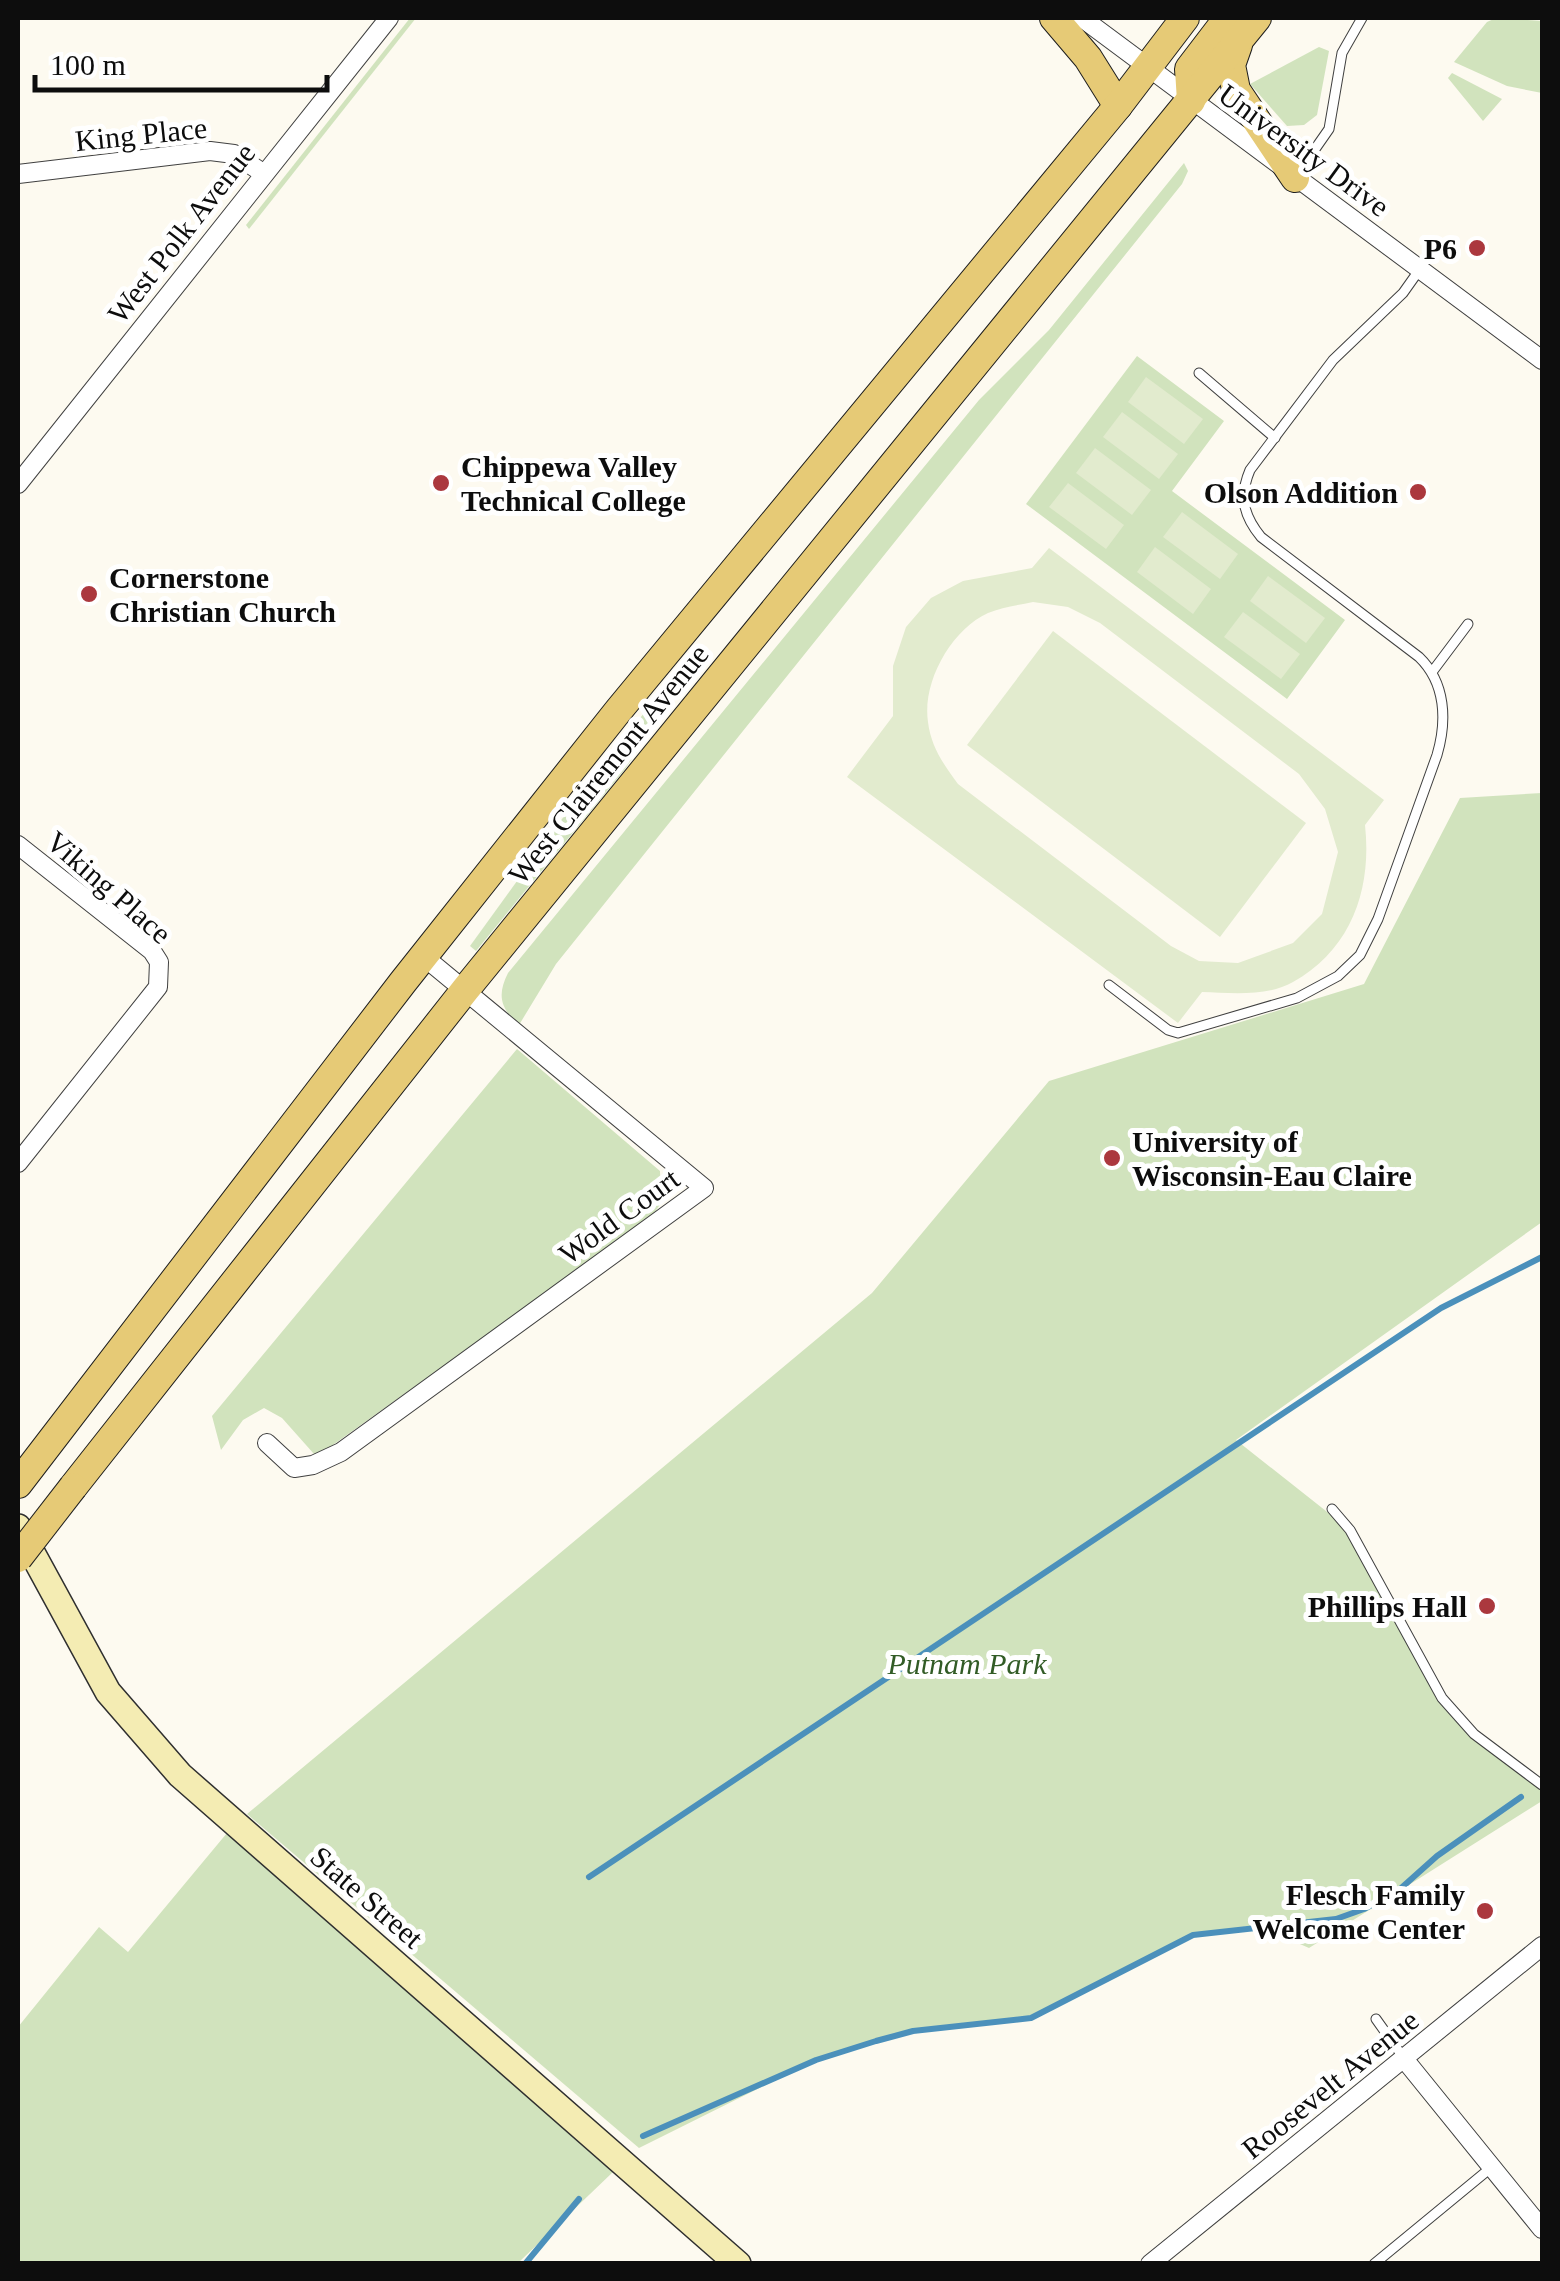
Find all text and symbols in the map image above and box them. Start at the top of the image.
scale bar [35,30,328,92]
text: 100 m [50,48,126,81]
street label: University Drive [1212,77,1396,223]
street label: King Place [73,111,209,157]
street label: West Polk Avenue [101,137,261,329]
place label: P6 [1424,232,1457,265]
marker: P6 [1466,237,1488,259]
place label: Chippewa Valley Technical College [461,450,686,517]
marker: Chippewa Valley Technical College [430,472,452,494]
place label: Olson Addition [1204,476,1398,509]
marker: Olson Addition [1407,481,1429,503]
place label: Cornerstone Christian Church [109,561,336,628]
marker: Cornerstone Christian Church [78,583,100,605]
street label: West Clairemont Avenue [501,638,715,890]
street label: Viking Place [40,824,178,950]
place label: University of Wisconsin-Eau Claire [1132,1125,1412,1192]
marker: University of Wisconsin-Eau Claire [1101,1147,1123,1169]
street label: Wold Court [553,1161,686,1271]
place label: Phillips Hall [1308,1590,1467,1623]
marker: Phillips Hall [1476,1595,1498,1617]
park label: Putnam Park [886,1647,1047,1680]
street label: State Street [304,1839,430,1955]
place label: Flesch Family Welcome Center [1253,1878,1465,1945]
marker: Flesch Family Welcome Center [1474,1900,1496,1922]
street label: Roosevelt Avenue [1235,2003,1425,2165]

